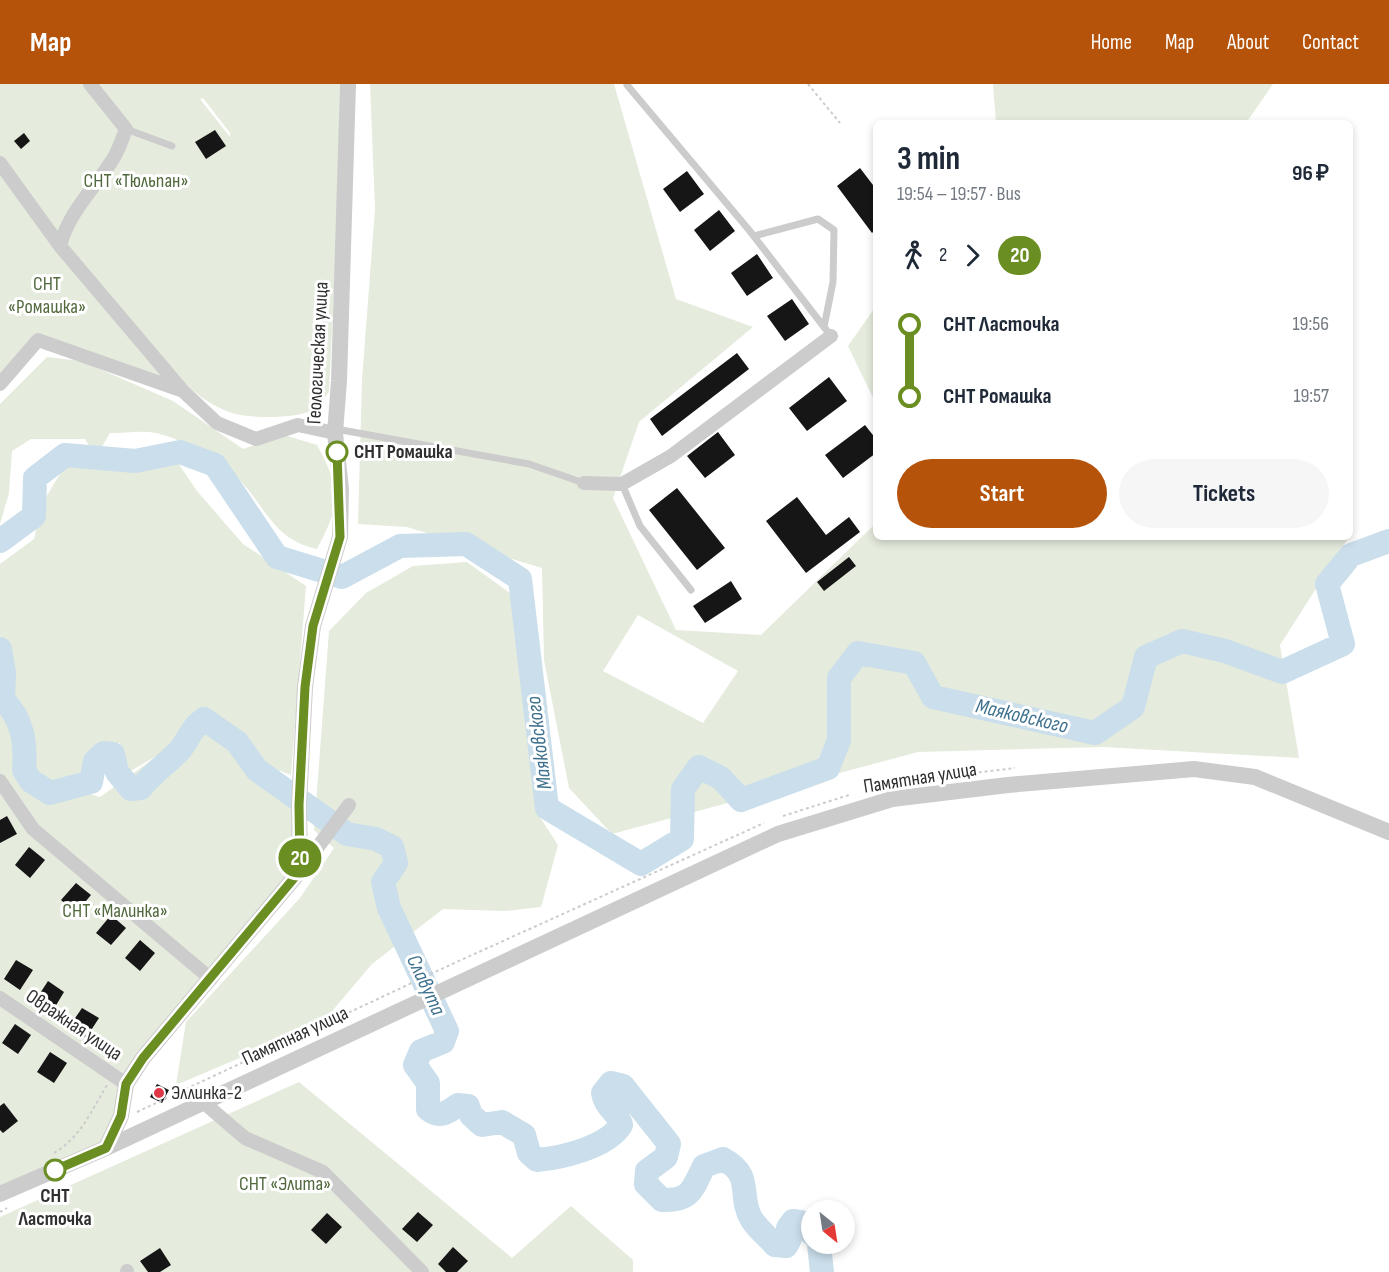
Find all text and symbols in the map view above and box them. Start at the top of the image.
text: Map [30,26,71,59]
text: Home [1091,30,1132,55]
text: Map [1165,30,1194,55]
text: About [1227,30,1269,55]
text: Contact [1302,30,1359,55]
text: 3 min [897,139,960,179]
text: 96 ₽ [1292,160,1329,187]
park label: СНТ «Тюльпан» [84,169,188,193]
text: 19:54 – 19:57 · Bus [897,182,1021,206]
icon: walk [897,239,930,272]
icon: forward [956,239,989,272]
text: 2 [939,243,947,267]
text: 20 [1010,243,1029,268]
park label: СНТ «Ромашка» [8,272,86,319]
street label: Геологическая улица [302,281,334,425]
text: СНТ Ласточка [943,311,1060,338]
text: 19:56 [1293,312,1329,336]
text: СНТ Ромашка [943,383,1051,410]
text: 19:57 [1293,384,1329,408]
place label: СНТ Ромашка [354,440,453,464]
marker: СНТ Ромашка [326,441,348,463]
button: Start [897,459,1107,528]
button: Tickets [1119,459,1329,528]
water label: Маяковского [973,693,1071,739]
water label: Маяковского [521,694,557,791]
street label: Памятная улица [862,757,978,799]
line badge: 20 [273,838,327,878]
text: 20 [290,846,310,871]
park label: СНТ «Малинка» [62,899,168,923]
water label: Славута [401,951,451,1020]
street label: Овражная улица [21,984,127,1066]
street label: Памятная улица [238,1001,352,1071]
place label: Эллинка-2 [171,1081,242,1105]
marker: Эллинка-2 [152,1086,166,1100]
marker: СНТ Ласточка [44,1159,66,1181]
park label: СНТ «Элита» [239,1172,331,1196]
place label: СНТ Ласточка [17,1184,92,1231]
north arrow [801,1200,855,1254]
map controls [801,1200,855,1254]

